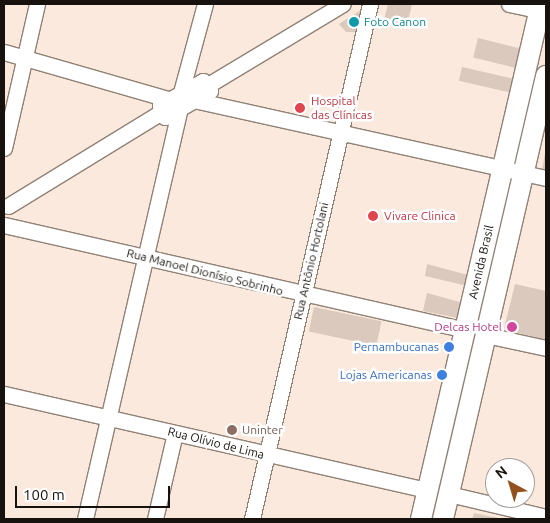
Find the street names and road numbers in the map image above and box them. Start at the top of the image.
street label: Rua Antônio Hortolani [290,201,332,321]
street label: Avenida Brasil [466,224,496,300]
street label: Rua Manoel Dionísio Sobrinho [125,246,285,298]
street label: Rua Olívio de Lima [166,424,266,462]

